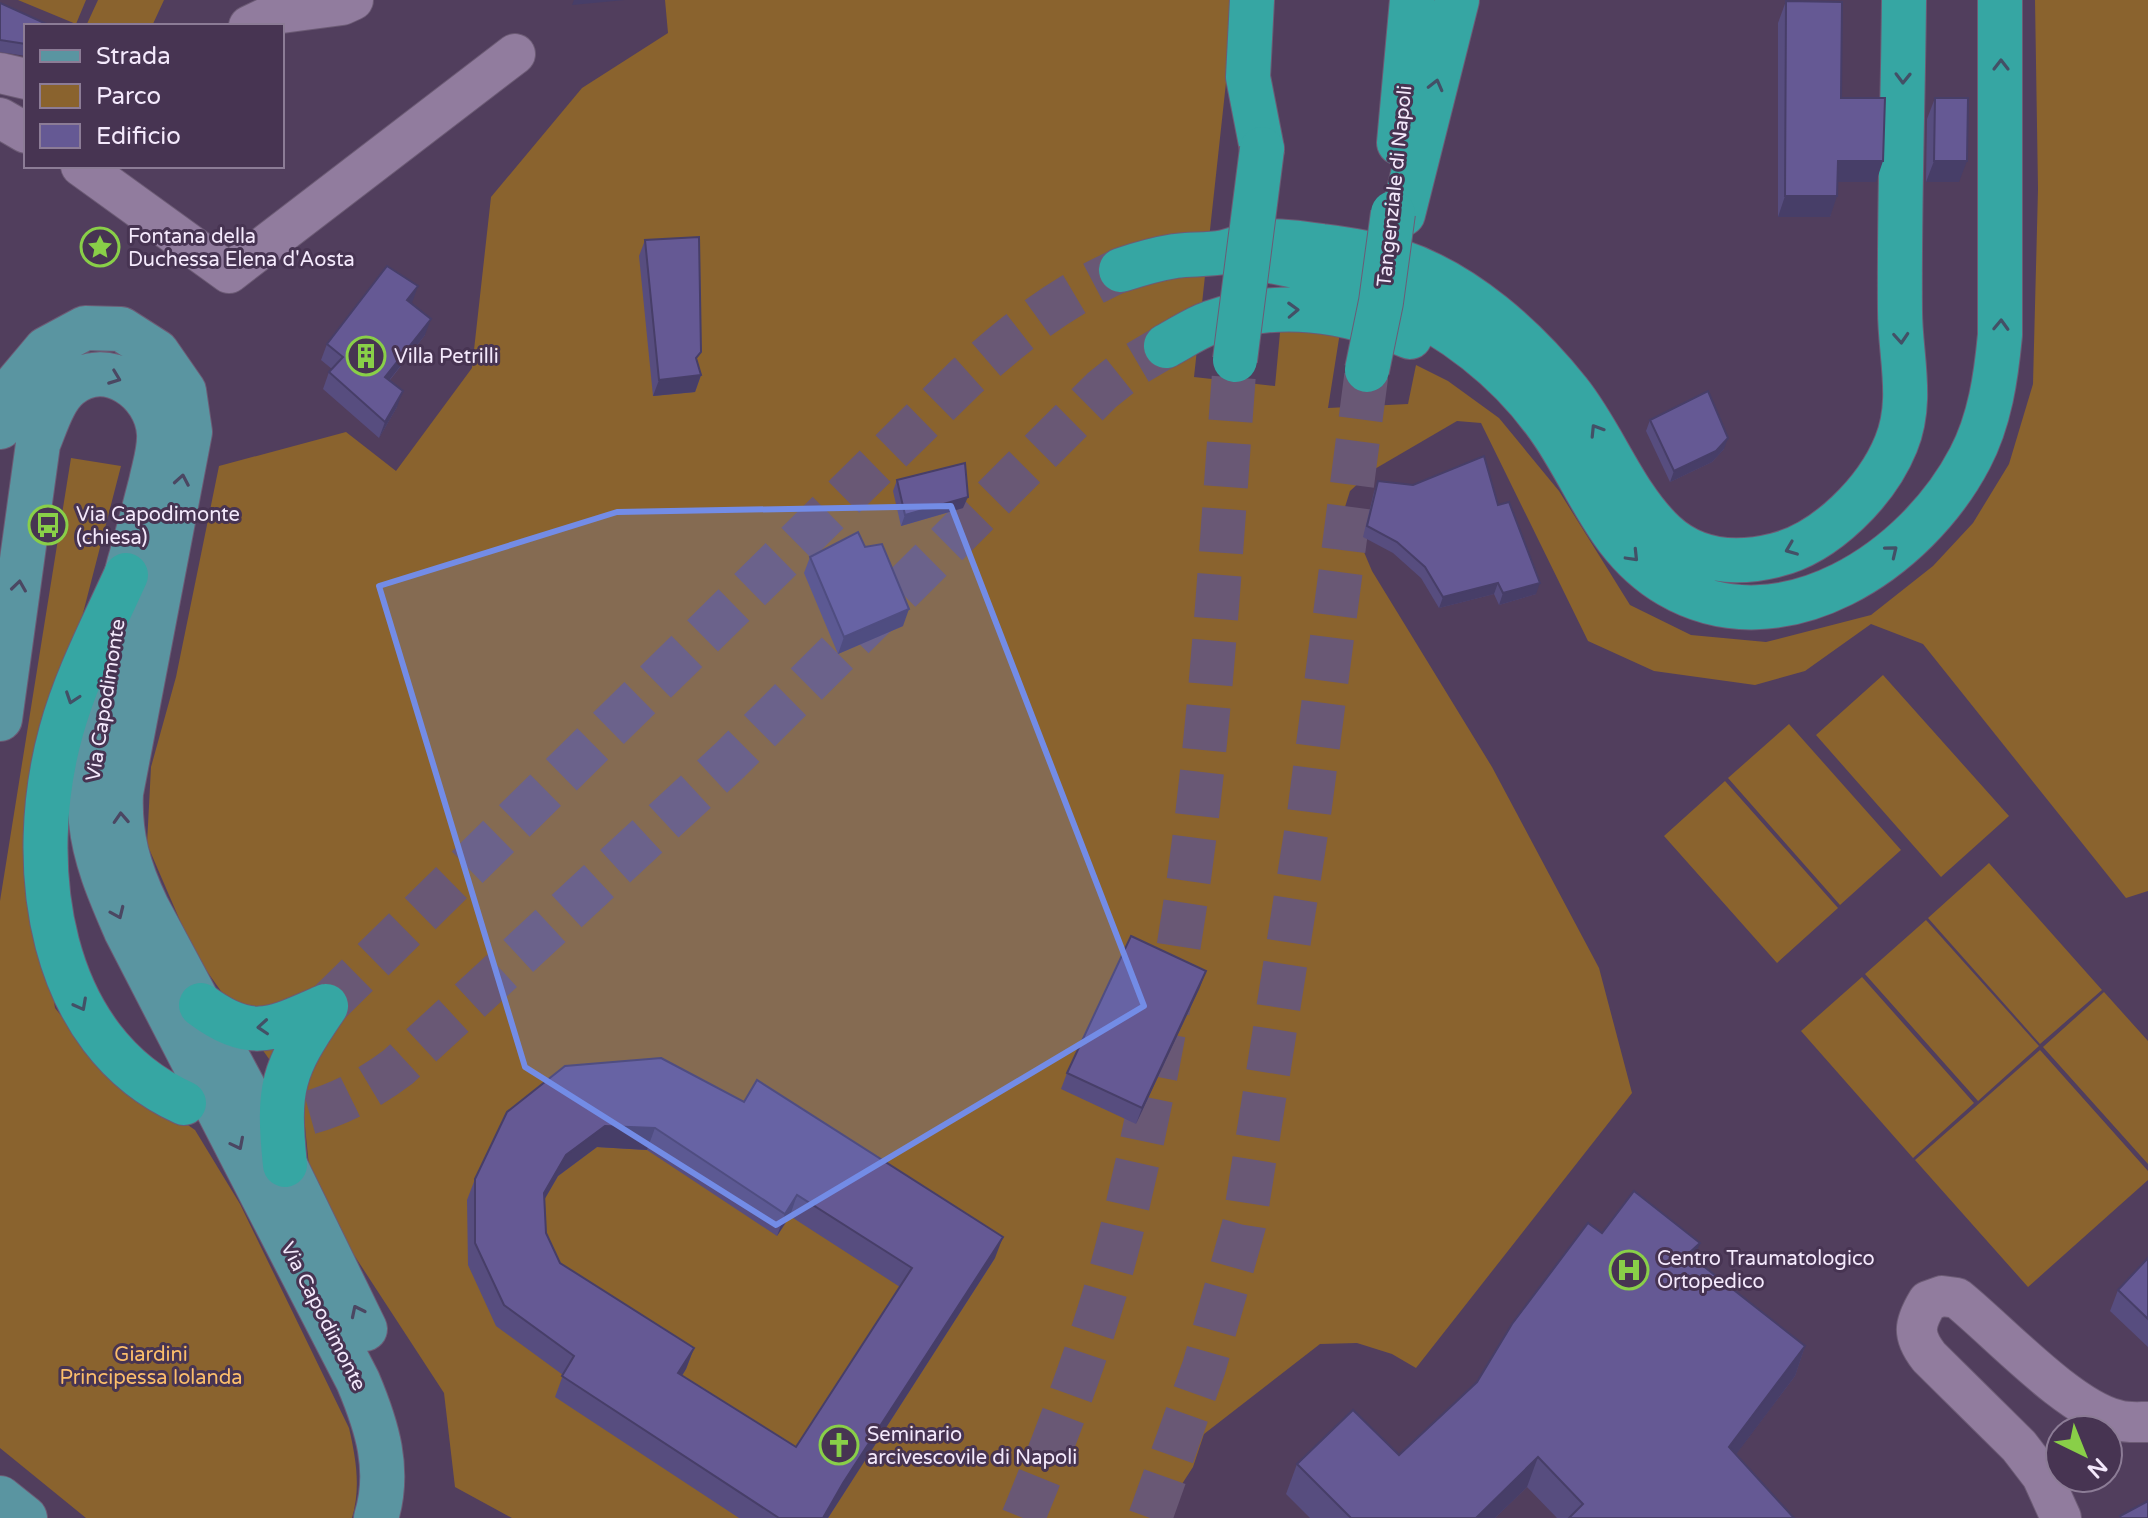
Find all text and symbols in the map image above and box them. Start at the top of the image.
legend [24,24,284,168]
text: Strada [96,42,171,71]
one-way arrow [1992,58,2009,71]
one-way arrow [1894,72,1912,85]
one-way arrow [1427,78,1444,92]
text: Parco [96,82,161,111]
street label: Tangenziale di Napoli [1372,84,1418,288]
text: Edificio [96,122,181,151]
place label: Fontana della Duchessa Elena d'Aosta [128,225,355,272]
place icon: Fontana della Duchessa Elena d'Aosta [79,226,121,268]
one-way arrow [1287,301,1300,318]
one-way arrow [1992,318,2009,331]
one-way arrow [1893,332,1910,345]
building icon: Villa Petrilli [345,335,387,377]
place label: Villa Petrilli [394,345,499,369]
one-way arrow [107,368,121,385]
one-way arrow [1590,424,1605,439]
one-way arrow [172,473,189,487]
place label: Via Capodimonte (chiesa) [76,503,240,550]
bus stop icon: Via Capodimonte (chiesa) [27,504,69,546]
one-way arrow [1785,540,1799,556]
one-way arrow [1883,546,1898,561]
one-way arrow [1623,547,1638,561]
one-way arrow [10,579,27,593]
street label: Via Capodimonte [81,617,131,783]
one-way arrow [66,690,82,704]
one-way arrow [113,811,130,824]
one-way arrow [109,905,125,919]
one-way arrow [71,997,86,1011]
one-way arrow [256,1019,268,1036]
one-way arrow [228,1135,243,1150]
street label: Via Capodimonte [275,1238,371,1395]
place label: Centro Traumatologico Ortopedico [1657,1247,1875,1294]
hospital icon: Centro Traumatologico Ortopedico [1608,1249,1650,1291]
one-way arrow [351,1305,367,1319]
park label: Giardini Principessa Iolanda [59,1343,243,1390]
north arrow [2044,1414,2124,1494]
place label: Seminario arcivescovile di Napoli [867,1423,1077,1470]
church icon: Seminario arcivescovile di Napoli [818,1424,860,1466]
text: N [2082,1452,2112,1483]

